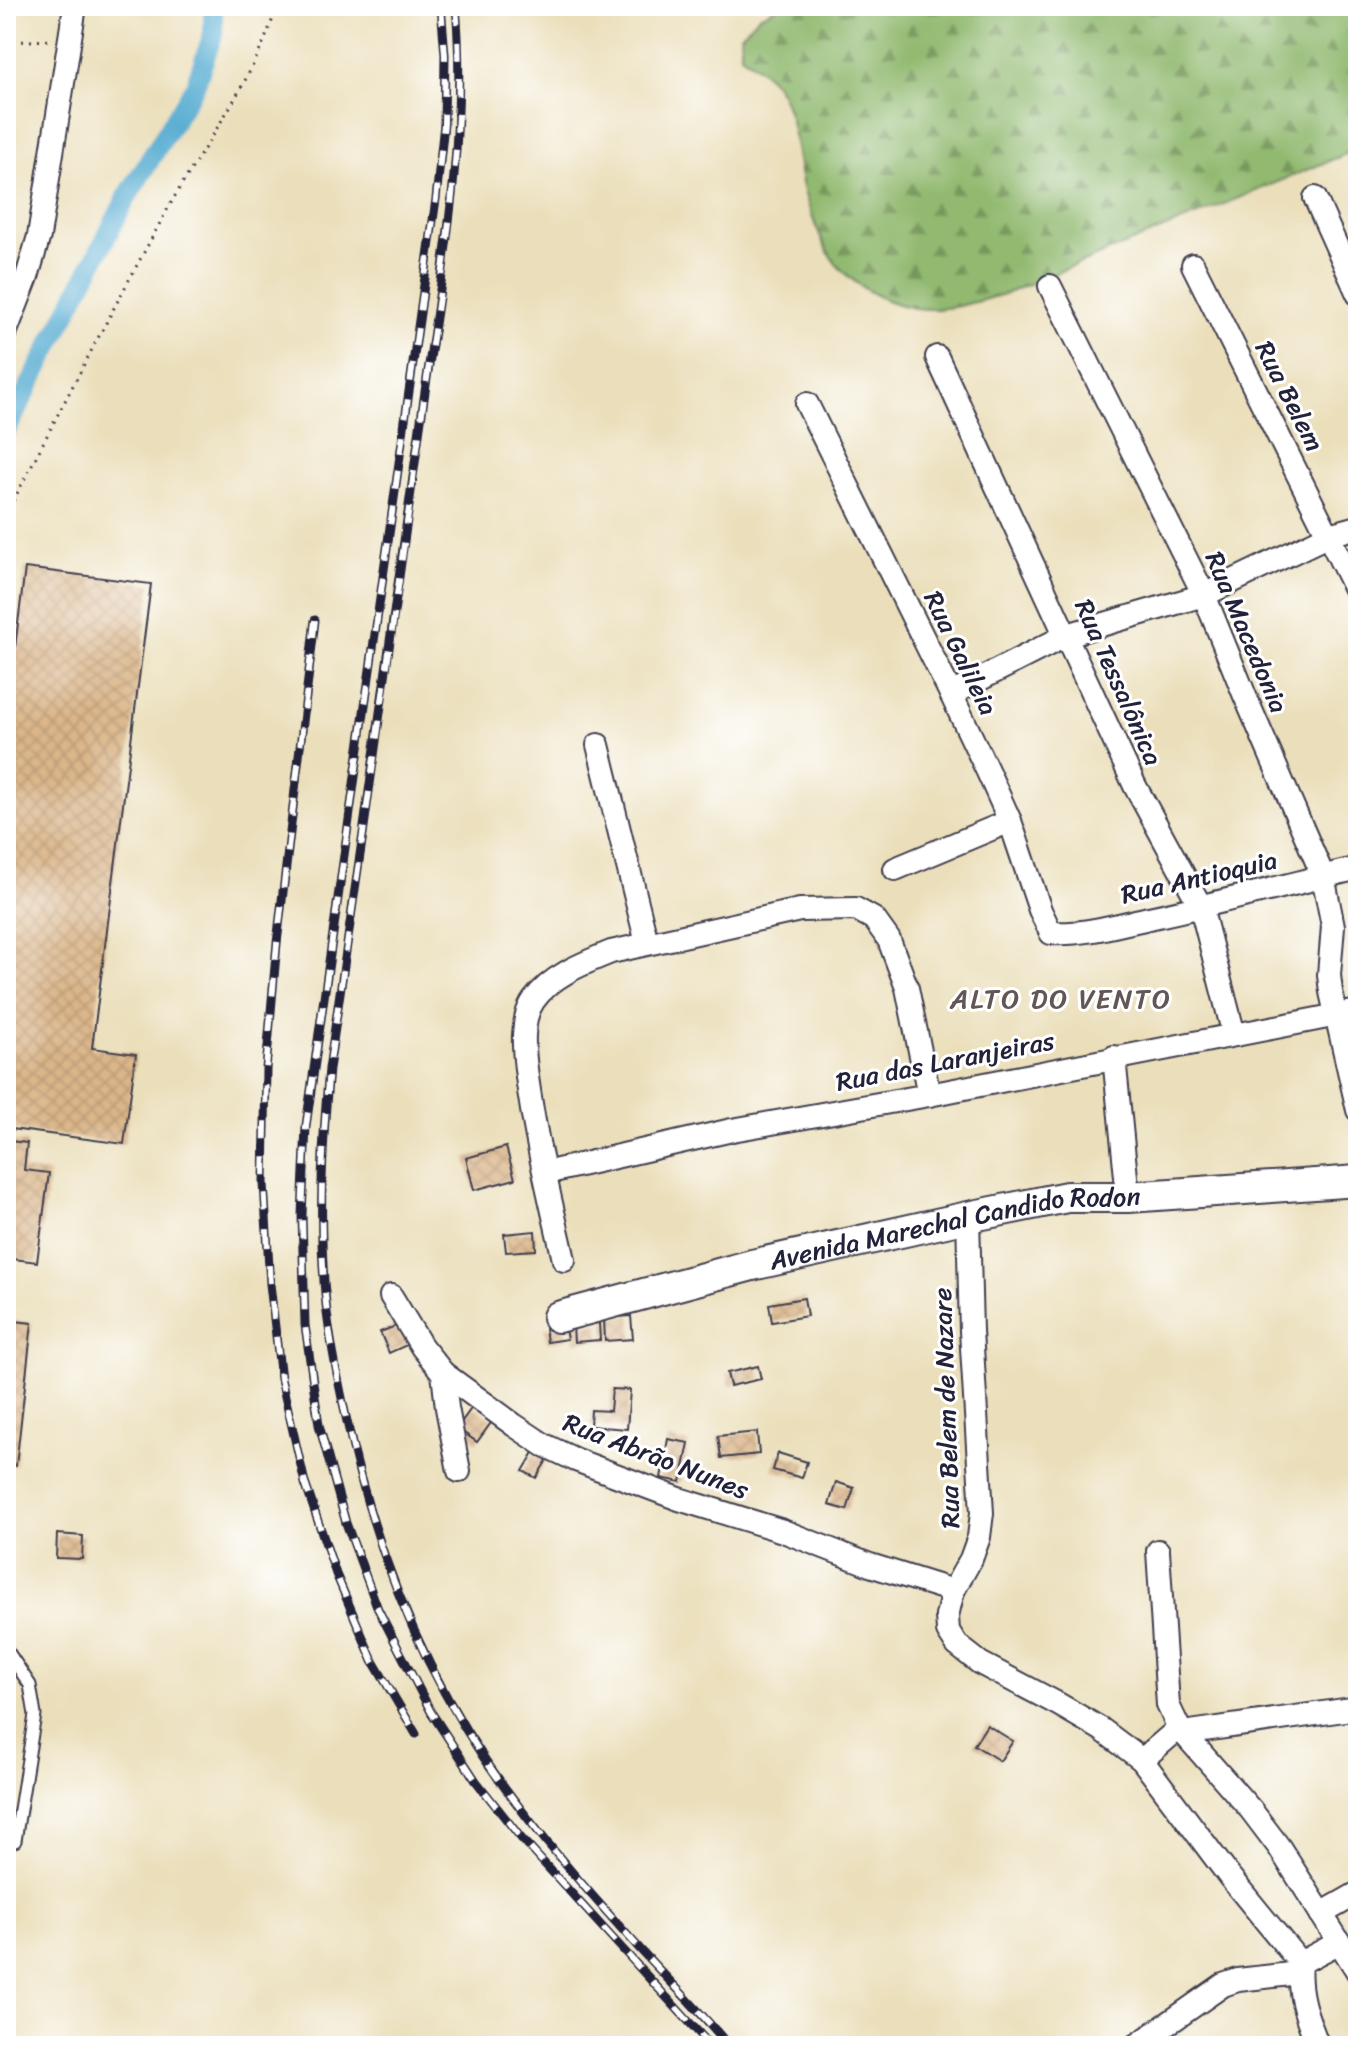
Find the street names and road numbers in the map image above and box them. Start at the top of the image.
street label: Rua Belem [1242,332,1338,460]
street label: Rua Macedonia [1192,544,1302,720]
street label: Rua Galileia [911,583,1011,723]
street label: Rua Tessalônica [1062,591,1176,773]
street label: Rua Antioquia [1116,837,1282,917]
street label: Rua das Laranjeiras [832,1017,1059,1105]
street label: Avenida Marechal Candido Rodon [764,1173,1142,1284]
street label: Rua Belem de Nazare [919,1287,973,1529]
street label: Rua Abrão Nunes [556,1399,757,1513]

